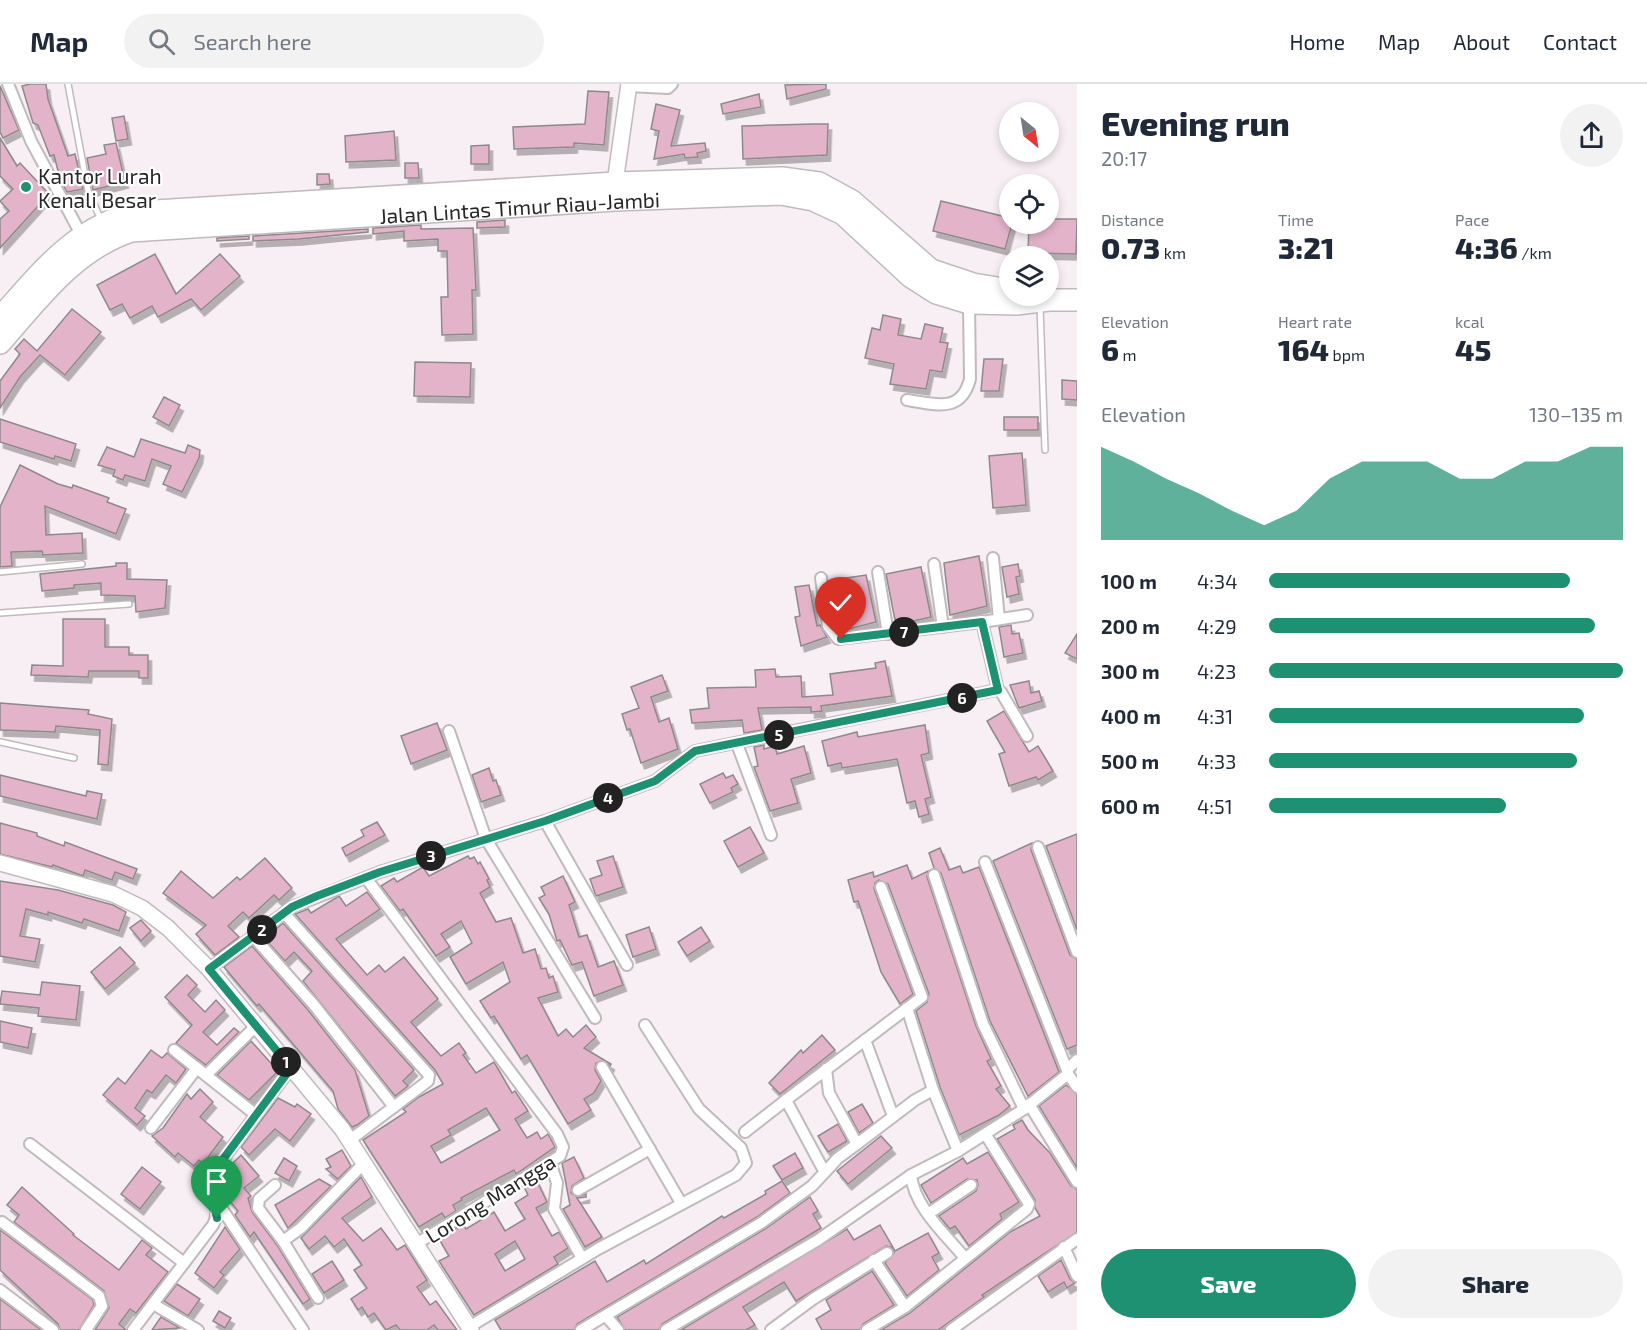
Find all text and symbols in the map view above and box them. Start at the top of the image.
search box [124,14,544,68]
text: Map [30,24,88,58]
icon: search [145,25,178,58]
text: Search here [193,28,312,54]
text: Home [1289,29,1345,54]
text: Map [1378,29,1420,54]
text: About [1453,29,1510,54]
text: Contact [1543,29,1617,54]
north arrow [999,102,1059,162]
map controls [999,102,1059,306]
text: Evening run [1101,103,1290,143]
button: share [1560,104,1623,167]
text: 20:17 [1101,146,1147,170]
place label: Kantor Lurah Kenali Besar [38,163,162,212]
button: locate [999,174,1059,234]
marker: Kantor Lurah Kenali Besar [19,180,33,194]
street label: Jalan Lintas Timur Riau-Jambi [379,186,660,228]
text: Distance [1101,210,1164,229]
text: Time [1278,210,1314,229]
text: Pace [1455,210,1489,229]
text: 0.73 [1101,229,1160,265]
text: 3:21 [1278,229,1335,265]
text: 4:36 [1455,229,1518,265]
text: km [1160,243,1186,262]
text: /km [1518,243,1552,262]
button: layers [999,246,1059,306]
text: Elevation [1101,312,1169,331]
text: Heart rate [1278,312,1352,331]
text: kcal [1455,312,1484,331]
text: 6 [1101,331,1119,367]
text: 164 [1278,331,1329,367]
text: 45 [1455,331,1491,367]
text: m [1119,345,1137,364]
text: bpm [1329,345,1365,364]
text: Elevation [1101,402,1186,426]
text: 130–135 m [1529,402,1623,426]
text: 100 m [1101,569,1157,593]
text: 4:34 [1197,569,1237,593]
pin [815,577,866,639]
icon: check [824,586,857,619]
text: 200 m [1101,614,1160,638]
text: 4:29 [1197,614,1237,638]
pin: 7 [889,617,919,647]
text: 7 [900,622,908,641]
text: 300 m [1101,659,1160,683]
text: 4:23 [1197,659,1236,683]
pin: 6 [947,683,977,713]
text: 6 [957,688,967,707]
text: 400 m [1101,704,1161,728]
text: 4:31 [1197,704,1233,728]
pin: 5 [764,720,794,750]
text: 5 [775,725,783,744]
text: 500 m [1101,749,1159,773]
text: 4:33 [1197,749,1236,773]
pin: 4 [593,783,623,813]
text: 4 [603,788,613,807]
text: 600 m [1101,794,1160,818]
text: 4:51 [1197,794,1233,818]
pin: 3 [416,841,446,871]
text: 3 [426,846,436,865]
pin: 2 [247,915,277,945]
text: 2 [257,920,267,939]
pin: 1 [271,1047,301,1077]
text: 1 [283,1052,289,1071]
street label: Lorong Mangga [420,1148,560,1248]
pin [191,1156,242,1218]
icon: arrive [200,1165,233,1198]
button: Save [1101,1249,1356,1318]
button: Share [1368,1249,1623,1318]

